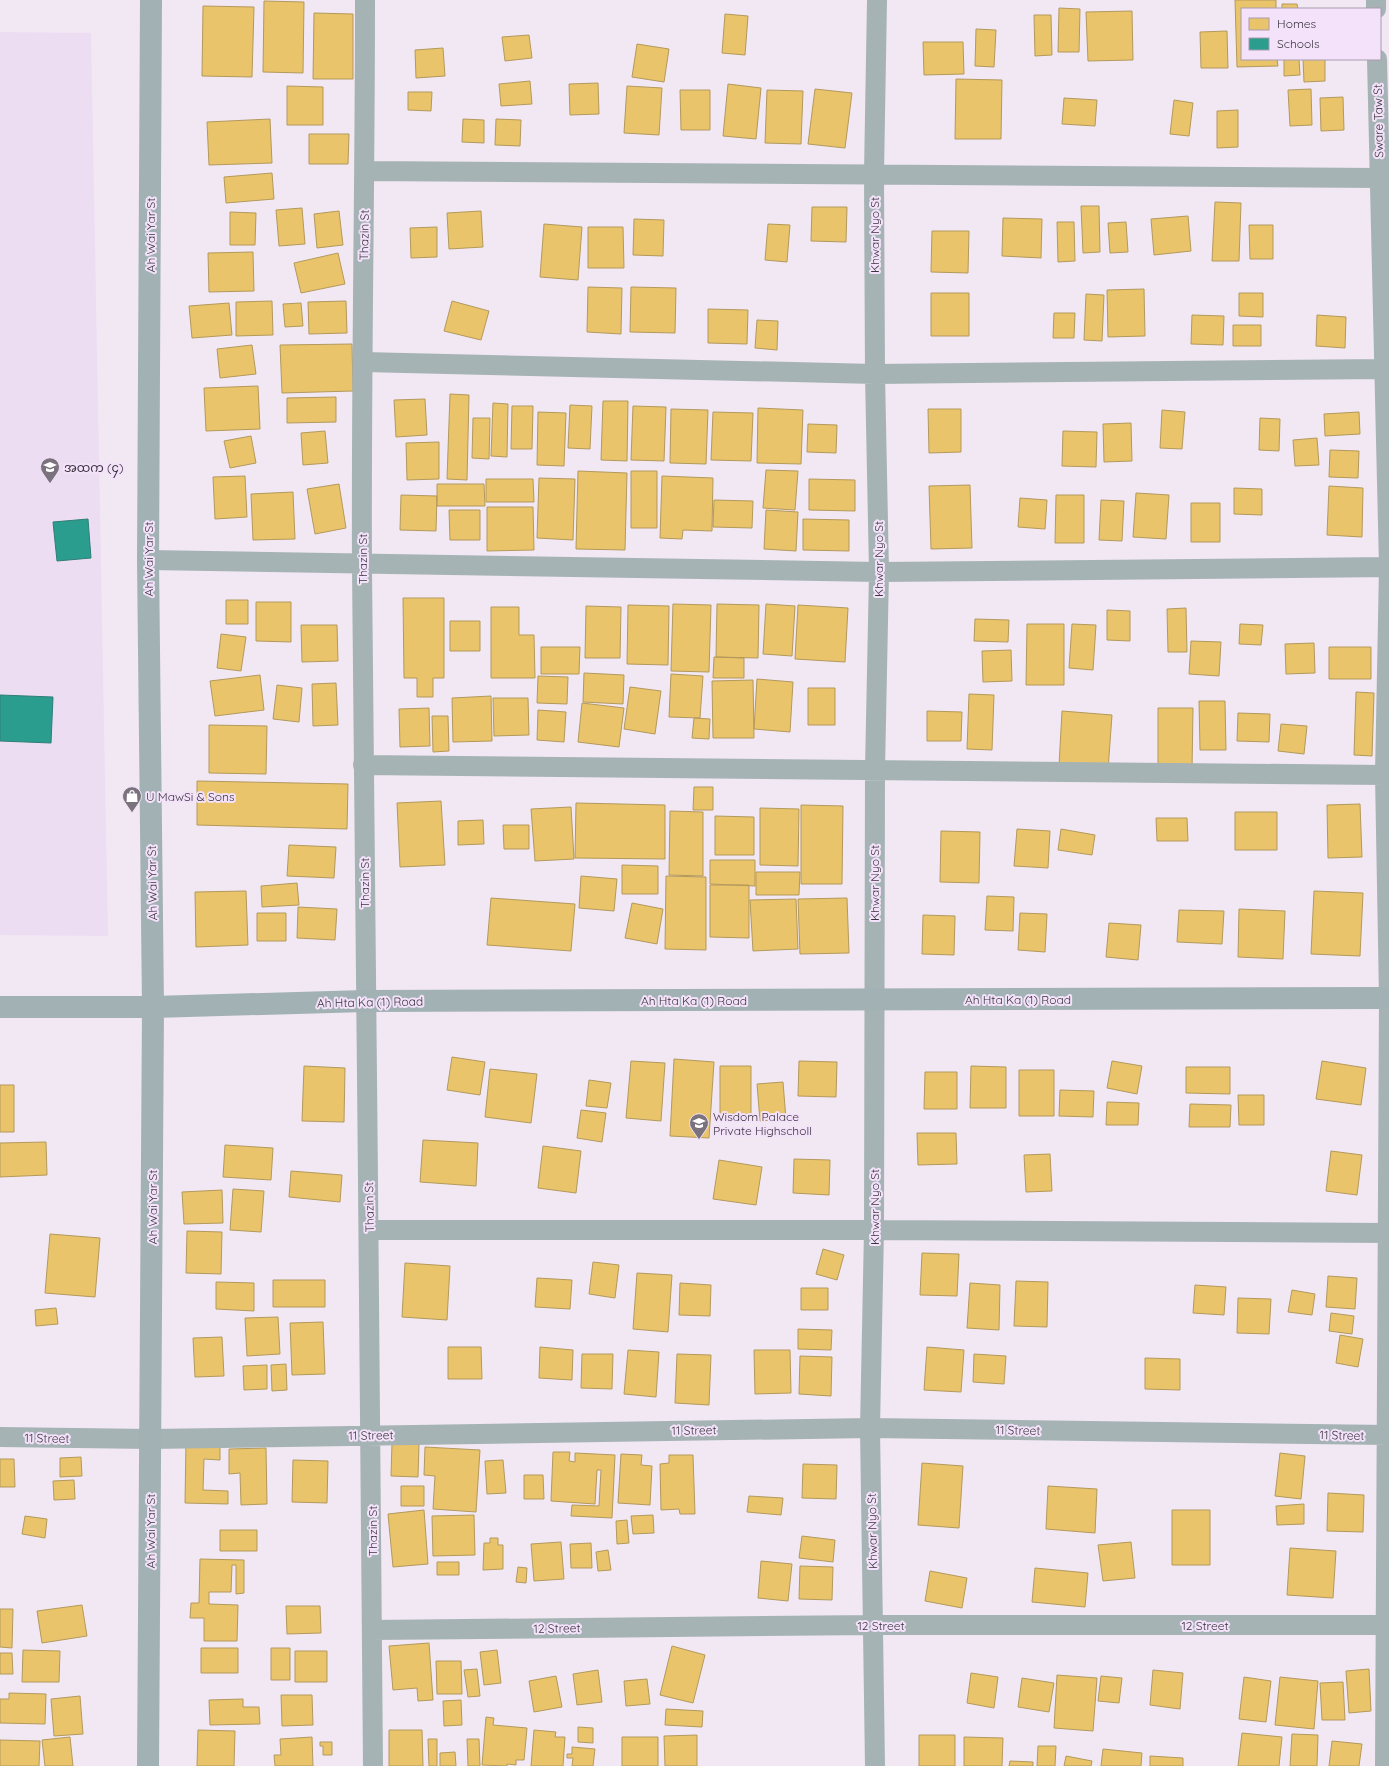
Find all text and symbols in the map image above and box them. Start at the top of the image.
legend [1241,8,1381,60]
text: Homes [1277,16,1317,31]
text: Schools [1277,36,1320,51]
street label: Sware Taw St [1370,84,1386,158]
street label: Khwar Nyo St [867,197,882,273]
street label: Ah Wai Yar St [143,198,158,272]
street label: Thazin St [356,210,372,260]
school or university icon: အထက (၄) [39,456,61,484]
place label: အထက (၄) [64,460,123,478]
street label: Khwar Nyo St [871,521,886,597]
street label: Ah Wai Yar St [141,522,156,596]
street label: Thazin St [355,534,370,584]
shop icon: U MawSi & Sons [121,785,143,813]
place label: U MawSi & Sons [146,789,235,804]
street label: Ah Wai Yar St [144,845,160,921]
street label: Khwar Nyo St [867,845,882,921]
street label: Thazin St [357,858,372,908]
street label: Ah Hta Ka (1) Road [965,992,1071,1007]
street label: Ah Hta Ka (1) Road [641,993,747,1008]
street label: Ah Hta Ka (1) Road [317,994,423,1010]
place label: Wisdom Palace Private Highscholl [713,1109,812,1138]
school or university icon: Wisdom Palace Private Highscholl [688,1112,710,1140]
street label: Khwar Nyo St [867,1169,882,1245]
street label: Ah Wai Yar St [145,1170,160,1244]
street label: Thazin St [361,1182,377,1232]
street label: 11 Street [671,1422,717,1438]
street label: 11 Street [995,1422,1041,1438]
street label: 11 Street [348,1427,394,1443]
street label: 11 Street [1319,1427,1365,1443]
street label: 11 Street [24,1430,70,1446]
street label: Khwar Nyo St [864,1493,880,1569]
street label: Ah Wai Yar St [143,1494,158,1568]
street label: Thazin St [365,1506,380,1556]
street label: 12 Street [857,1618,905,1633]
street label: 12 Street [1181,1618,1229,1633]
street label: 12 Street [533,1620,581,1636]

